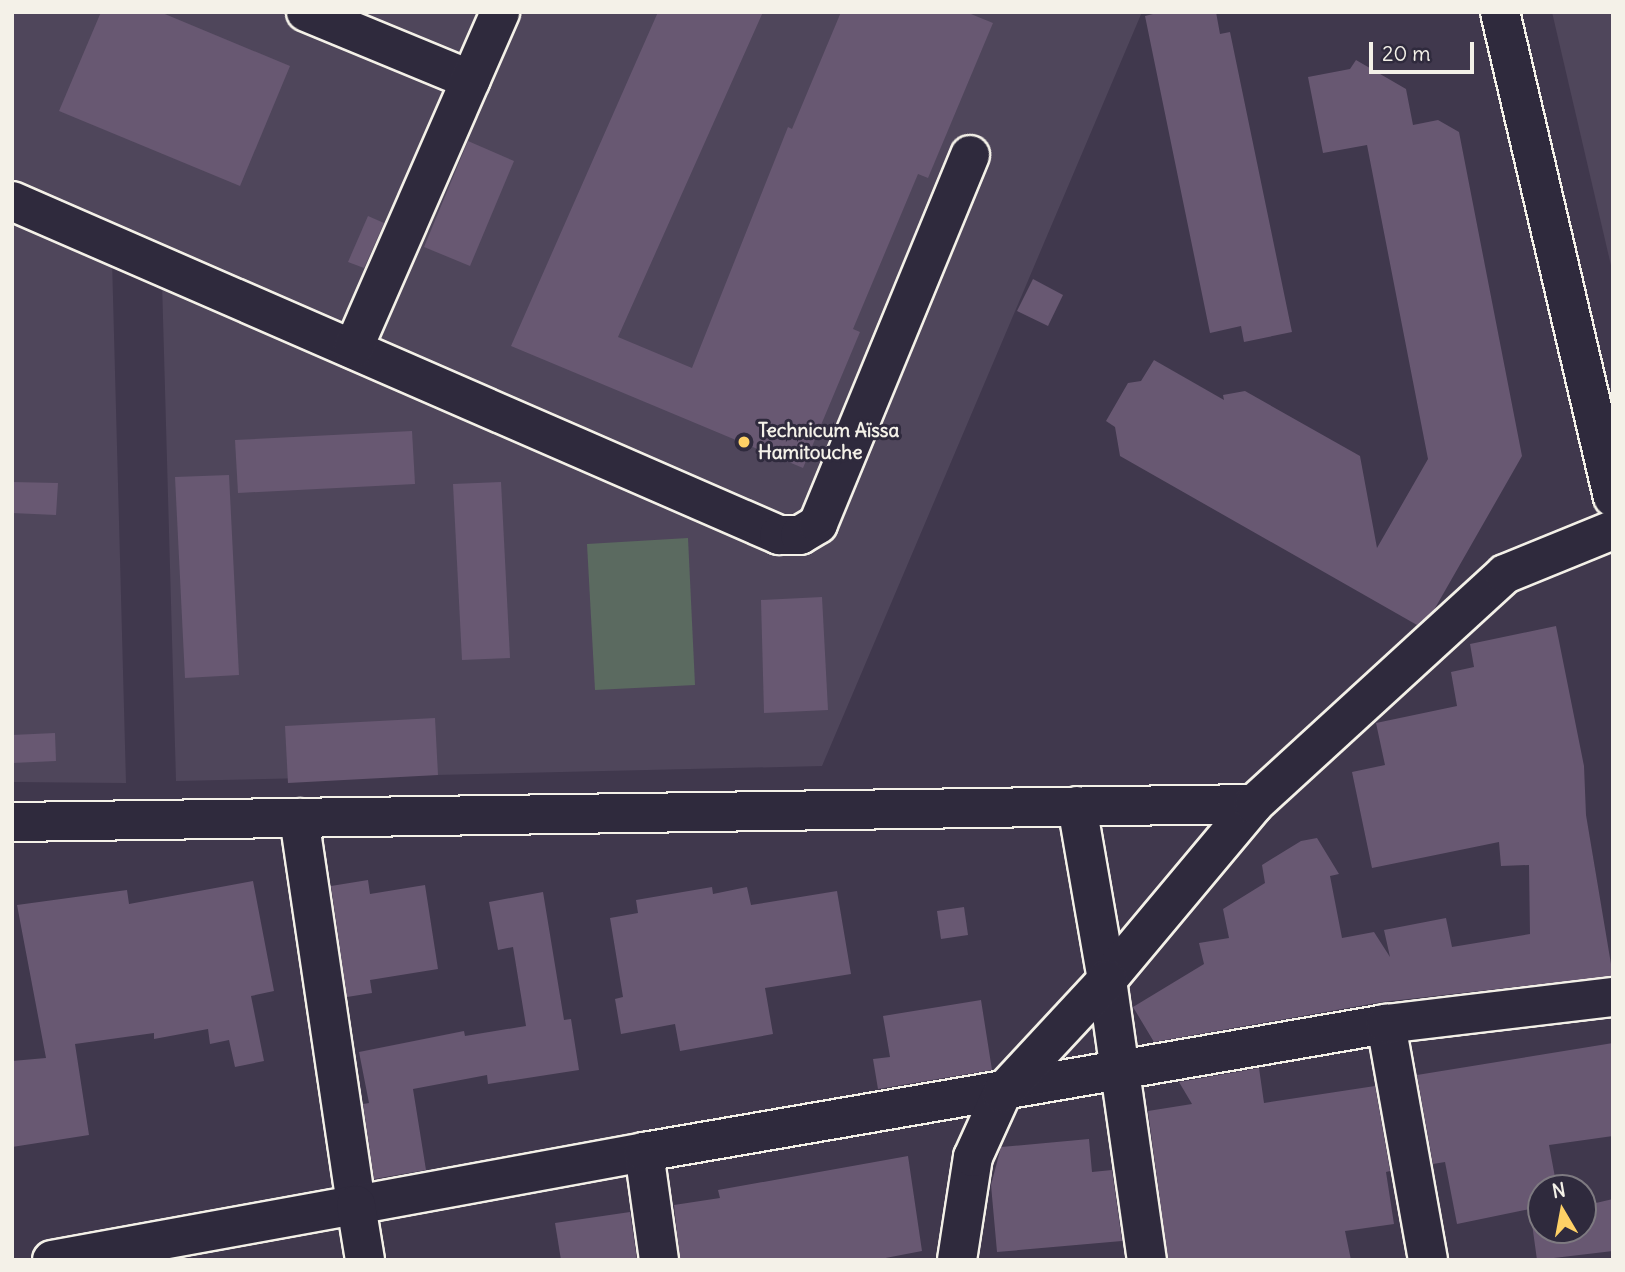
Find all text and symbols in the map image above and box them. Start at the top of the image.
scale bar [1373,28,1478,72]
text: 20 m [1382,40,1431,67]
place label: Technicum Aïssa Hamitouche [758,420,899,464]
marker: Technicum Aïssa Hamitouche [736,434,752,450]
north arrow [1527,1174,1597,1244]
text: N [1550,1177,1567,1203]

